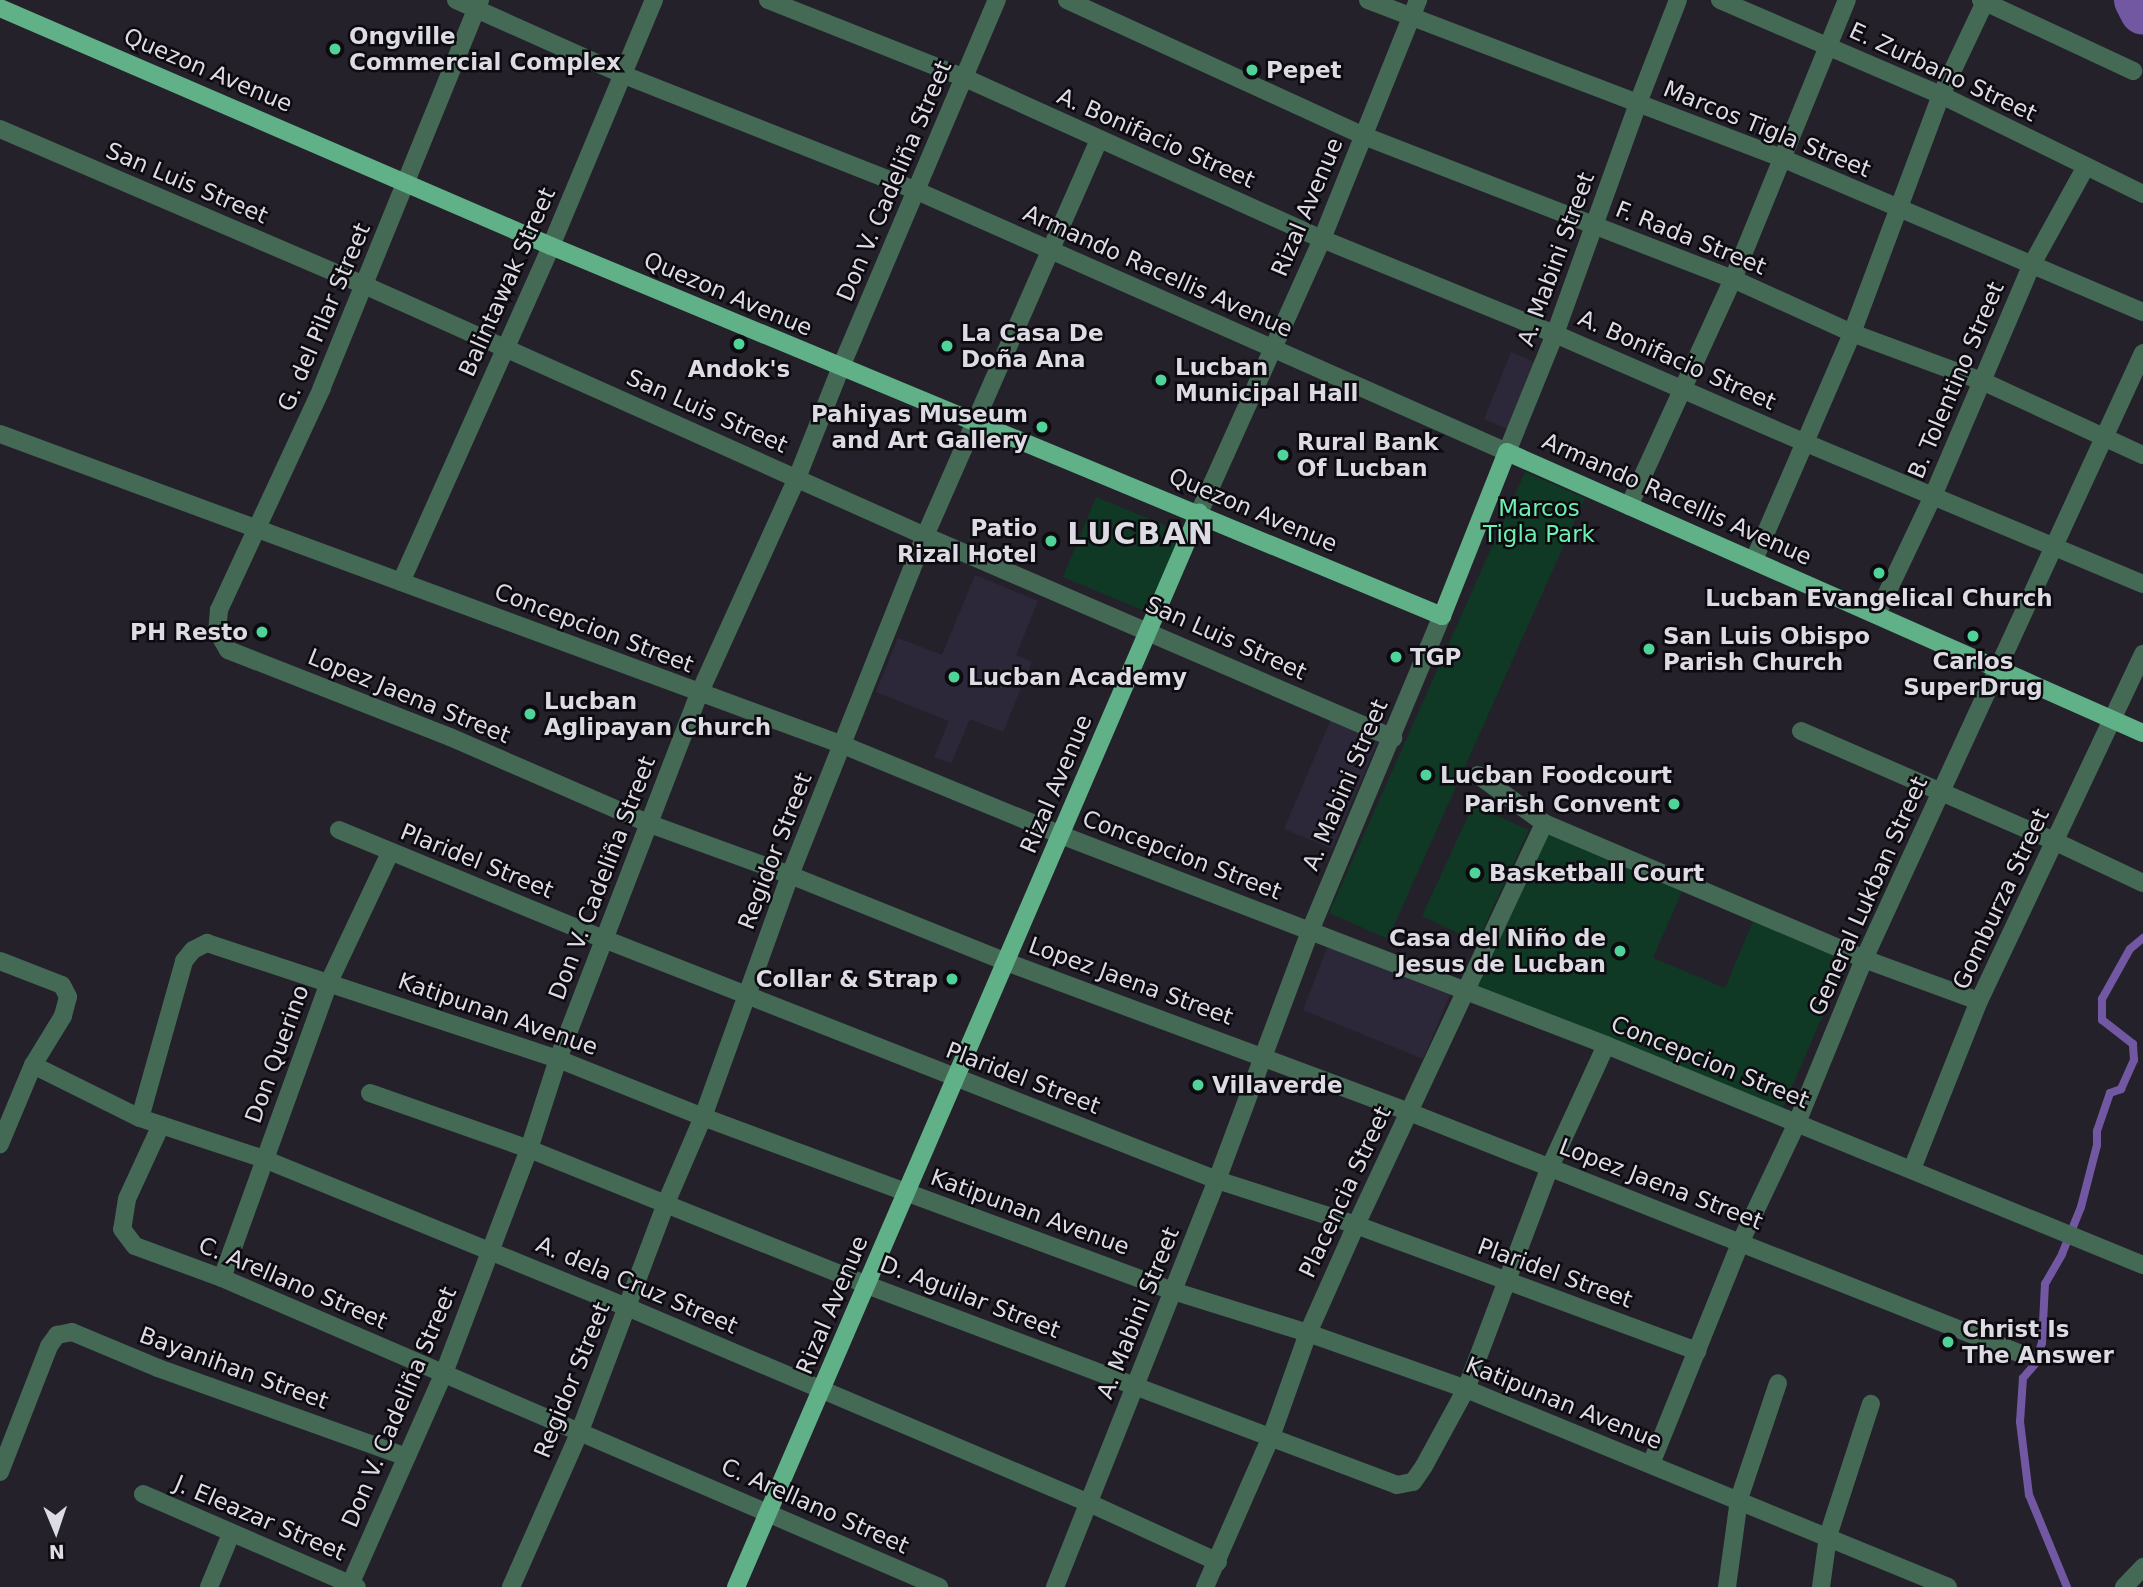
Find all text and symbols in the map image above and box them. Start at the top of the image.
street label: E. Zurbano Street [1845,16,2041,128]
street label: Quezon Avenue [120,22,296,118]
place label: Ongville Commercial Complex [349,22,621,76]
marker: Ongville Commercial Complex [327,41,343,57]
place label: Pepet [1266,56,1342,84]
street label: Don V. Cadeliña Street [831,57,957,305]
marker: Pepet [1244,62,1260,78]
street label: Marcos Tigla Street [1659,75,1875,183]
street label: A. Bonifacio Street [1053,82,1259,194]
street label: Rizal Avenue [1265,134,1349,280]
street label: San Luis Street [102,136,272,230]
street label: A. Mabini Street [1512,168,1600,350]
street label: Balintawak Street [453,183,561,381]
street label: F. Rada Street [1612,195,1770,281]
street label: Armando Racellis Avenue [1019,199,1297,343]
street label: G. del Pilar Street [272,219,376,415]
street label: Quezon Avenue [640,246,816,342]
street label: B. Tolentino Street [1902,278,2010,482]
street label: A. Bonifacio Street [1574,304,1780,416]
place label: La Casa De Doña Ana [961,319,1103,373]
marker: Andok's [731,336,747,352]
marker: La Casa De Doña Ana [939,338,955,354]
place label: Lucban Municipal Hall [1175,353,1358,407]
place label: Andok's [688,355,790,383]
street label: San Luis Street [622,363,792,459]
marker: Lucban Municipal Hall [1153,372,1169,388]
place label: Pahiyas Museum and Art Gallery [811,400,1028,454]
marker: Pahiyas Museum and Art Gallery [1034,419,1050,435]
street label: Armando Racellis Avenue [1538,427,1816,571]
place label: Rural Bank Of Lucban [1297,428,1439,482]
marker: Rural Bank Of Lucban [1275,447,1291,463]
street label: Quezon Avenue [1165,462,1341,558]
park label: Marcos Tigla Park [1483,494,1595,548]
place label: Patio Rizal Hotel [897,514,1037,568]
district label: LUCBAN [1068,516,1214,552]
marker: Patio Rizal Hotel [1043,533,1059,549]
marker: Lucban Evangelical Church [1871,565,1887,581]
street label: Concepcion Street [491,577,697,679]
place label: Lucban Evangelical Church [1705,584,2053,612]
street label: San Luis Street [1141,590,1311,686]
place label: PH Resto [130,618,248,646]
place label: San Luis Obispo Parish Church [1663,622,1870,676]
marker: PH Resto [254,624,270,640]
marker: Carlos SuperDrug [1965,628,1981,644]
marker: San Luis Obispo Parish Church [1641,641,1657,657]
street label: Lopez Jaena Street [304,643,514,749]
place label: TGP [1410,643,1461,671]
place label: Carlos SuperDrug [1903,647,2043,701]
marker: TGP [1388,649,1404,665]
place label: Lucban Academy [968,663,1187,691]
marker: Lucban Academy [946,669,962,685]
place label: Lucban Aglipayan Church [544,687,771,741]
street label: A. Mabini Street [1297,695,1393,875]
marker: Lucban Aglipayan Church [522,706,538,722]
street label: Rizal Avenue [1014,711,1098,857]
street label: Don V. Cadeliña Street [543,752,661,1004]
place label: Lucban Foodcourt [1440,761,1672,789]
marker: Lucban Foodcourt [1418,767,1434,783]
street label: Regidor Street [732,769,818,933]
street label: General Lukban Street [1803,772,1933,1020]
place label: Parish Convent [1464,790,1660,818]
marker: Parish Convent [1666,796,1682,812]
street label: Concepcion Street [1079,804,1285,906]
street label: Gomburza Street [1947,804,2055,994]
street label: Plaridel Street [396,818,558,904]
place label: Basketball Court [1489,859,1704,887]
marker: Basketball Court [1467,865,1483,881]
place label: Casa del Niño de Jesus de Lucban [1389,924,1606,978]
street label: Lopez Jaena Street [1025,931,1237,1031]
marker: Casa del Niño de Jesus de Lucban [1612,943,1628,959]
place label: Collar & Strap [756,965,938,993]
street label: Katipunan Avenue [395,967,601,1061]
marker: Collar & Strap [944,971,960,987]
street label: Don Querino [239,981,315,1127]
street label: Concepcion Street [1607,1010,1813,1114]
street label: Plaridel Street [942,1036,1104,1120]
place label: Villaverde [1212,1071,1343,1099]
marker: Villaverde [1190,1077,1206,1093]
street label: Placencia Street [1293,1102,1397,1282]
street label: Lopez Jaena Street [1555,1133,1767,1235]
street label: Katipunan Avenue [927,1163,1133,1261]
street label: A. Mabini Street [1091,1223,1185,1403]
street label: A. dela Cruz Street [532,1230,742,1340]
street label: C. Arellano Street [195,1231,391,1335]
street label: Rizal Avenue [790,1232,874,1378]
street label: Plaridel Street [1474,1232,1636,1314]
street label: D. Aguilar Street [876,1250,1064,1344]
street label: Don V. Cadeliña Street [336,1283,462,1531]
street label: Regidor Street [528,1298,616,1462]
place label: Christ Is The Answer [1962,1315,2114,1369]
street label: Bayanihan Street [136,1321,332,1415]
marker: Christ Is The Answer [1940,1334,1956,1350]
street label: Katipunan Avenue [1462,1351,1666,1455]
street label: C. Arellano Street [717,1452,913,1560]
street label: J. Eleazar Street [170,1469,350,1567]
north arrow [21,1496,91,1566]
text: N [48,1541,65,1563]

